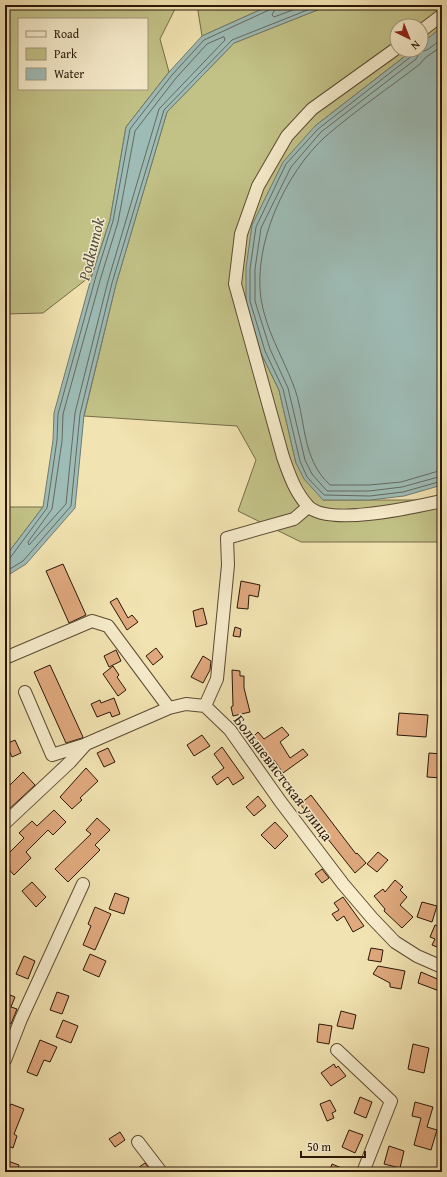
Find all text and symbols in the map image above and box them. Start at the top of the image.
legend [18,18,148,90]
north arrow [389,18,429,58]
text: Road [54,25,80,42]
text: N [407,37,424,54]
text: Park [54,45,78,62]
text: Water [54,65,84,82]
water label: Podkumok [71,214,111,284]
street label: Большевистская улица [229,710,338,846]
scale bar [301,1133,365,1159]
text: 50 m [307,1138,331,1155]

